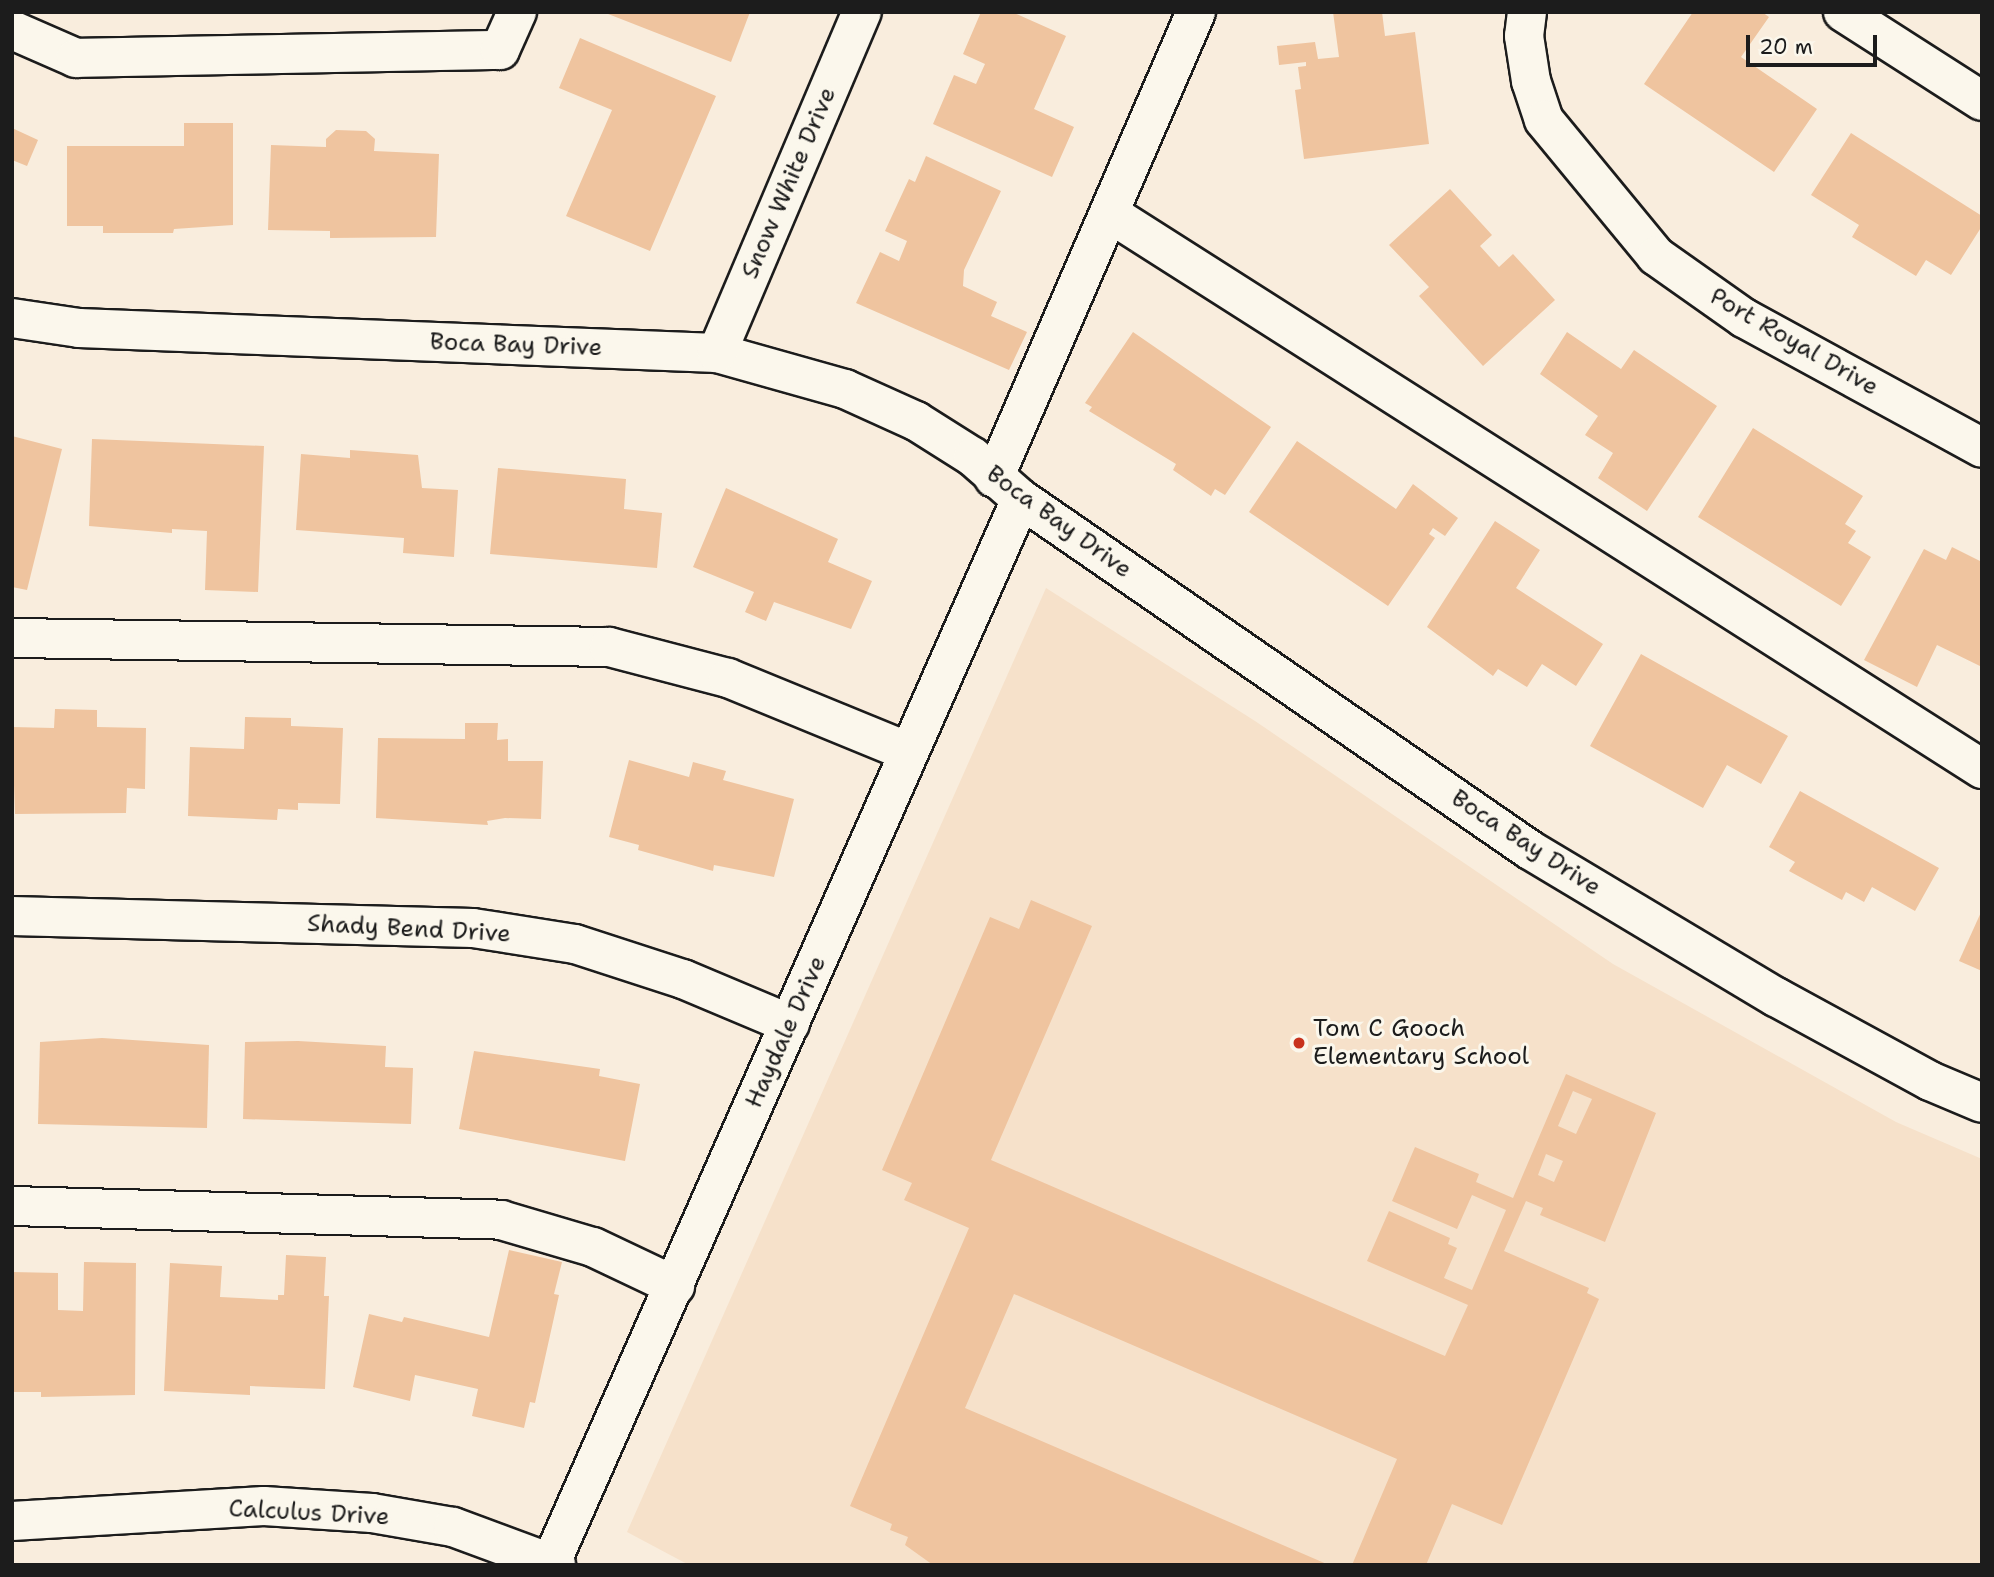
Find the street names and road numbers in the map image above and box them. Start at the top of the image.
street label: Snow White Drive [736,83,842,283]
street label: Port Royal Drive [1705,282,1883,402]
street label: Boca Bay Drive [429,328,603,362]
street label: Boca Bay Drive [981,460,1137,584]
street label: Boca Bay Drive [1446,784,1606,902]
street label: Shady Bend Drive [306,909,512,949]
street label: Haydale Drive [740,952,832,1112]
street label: Calculus Drive [228,1494,390,1532]

